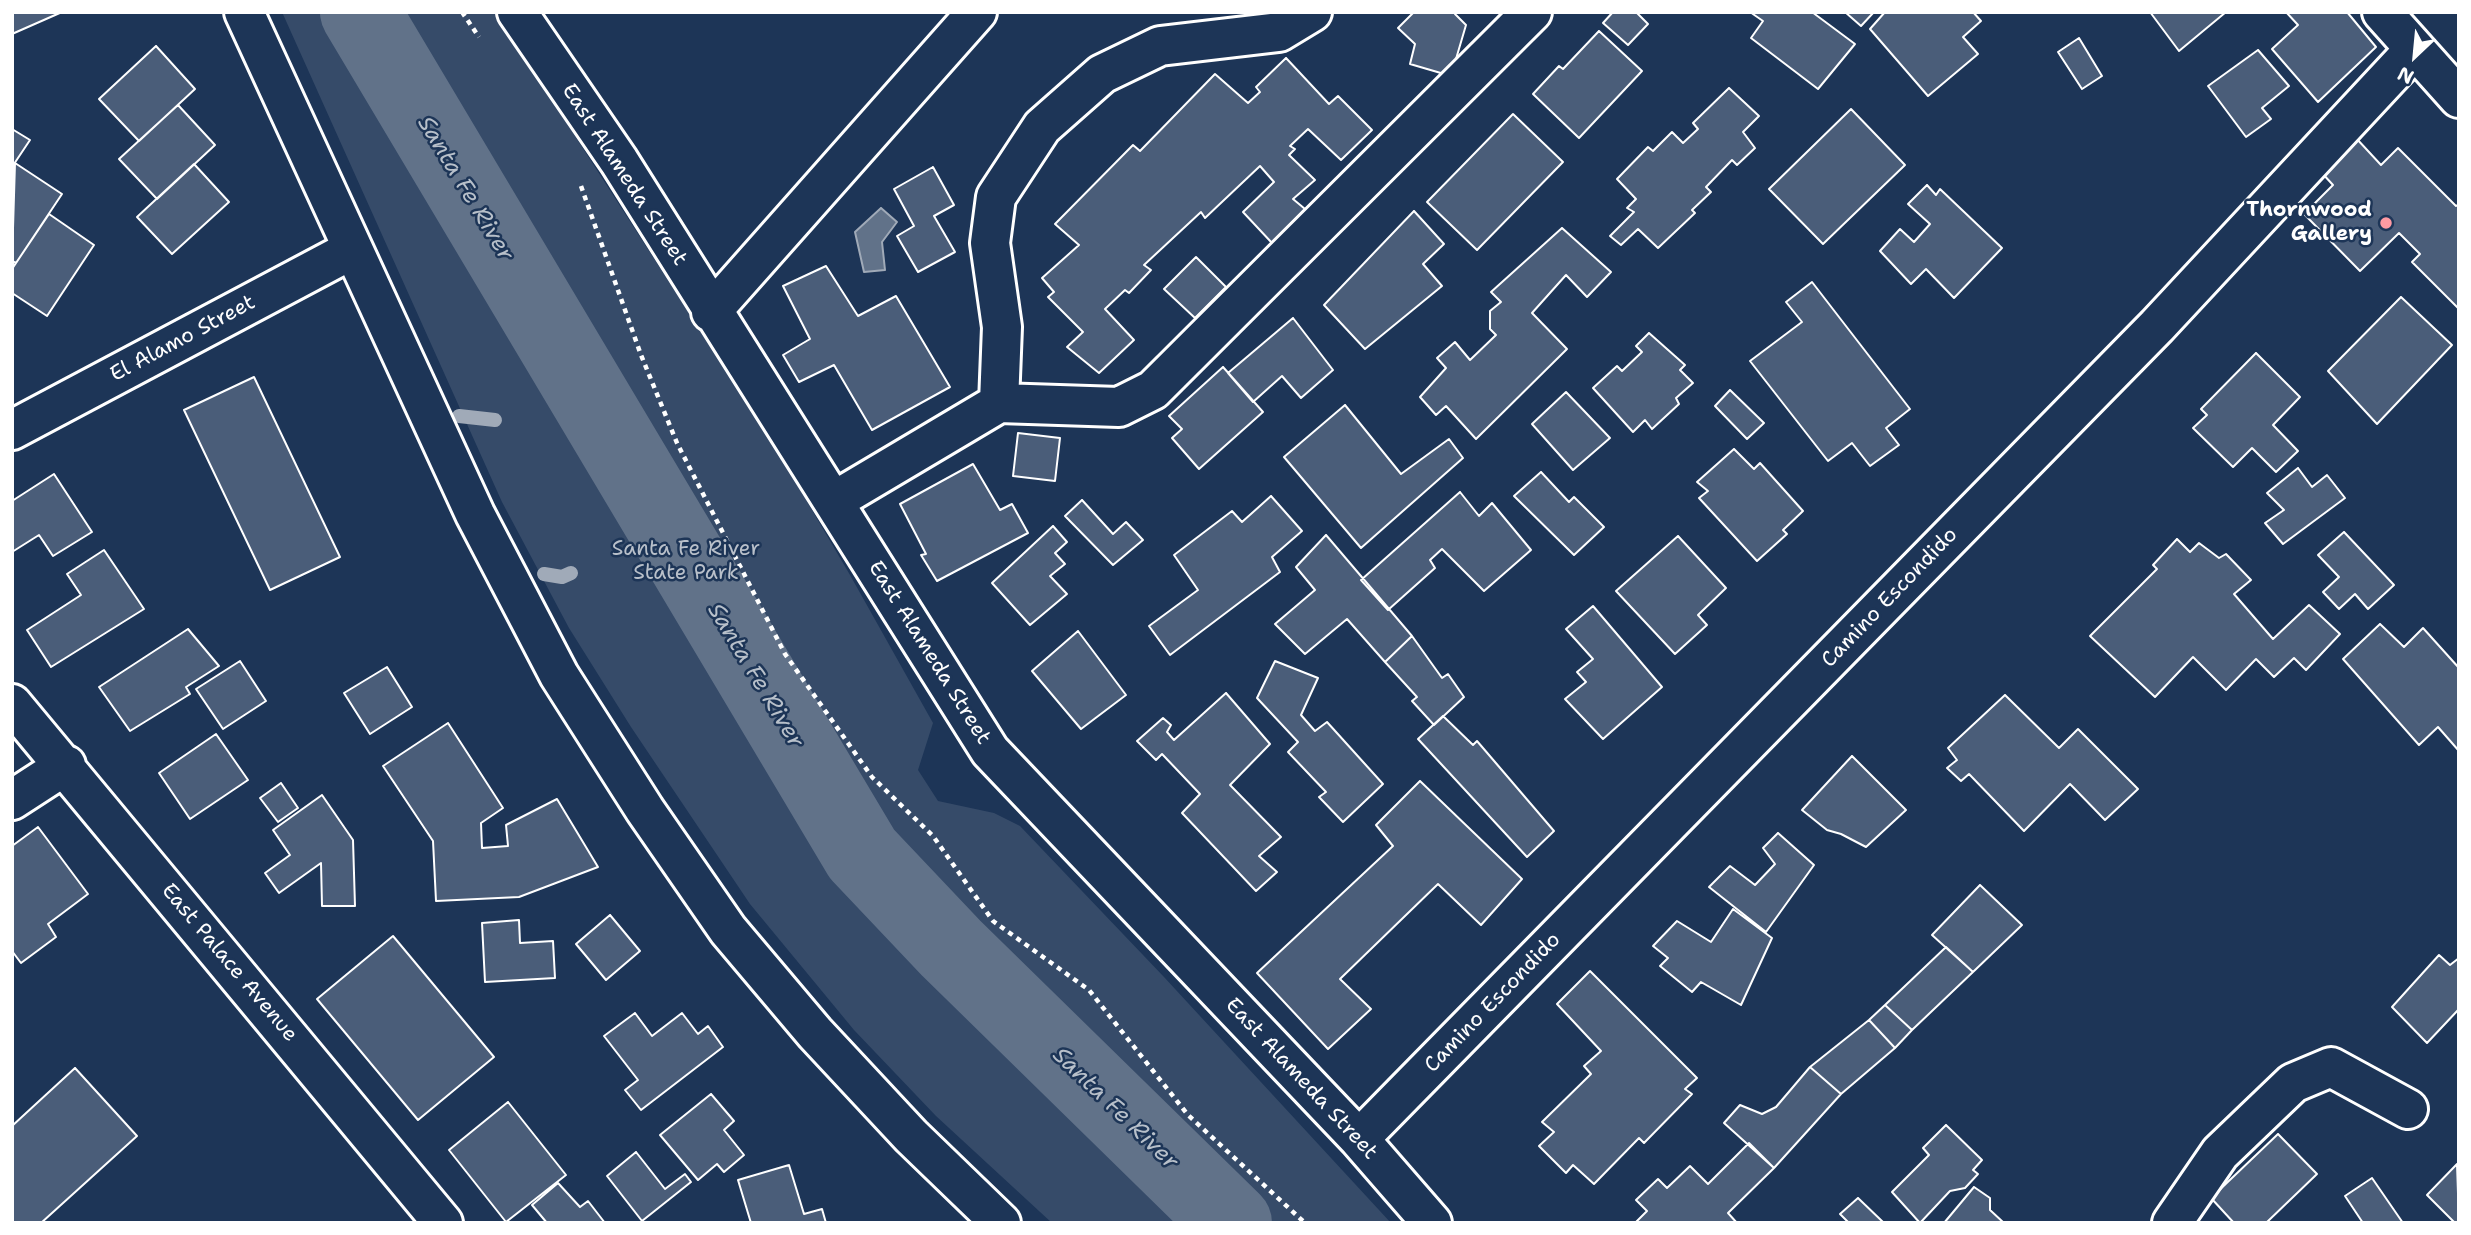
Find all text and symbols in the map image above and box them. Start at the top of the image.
north arrow [2380,21,2450,91]
text: N [2393,61,2418,90]
street label: East Alameda Street [556,79,692,271]
water label: Santa Fe River [411,112,519,266]
place label: Thornwood Gallery [2246,198,2372,248]
marker: Thornwood Gallery [2378,215,2394,231]
street label: El Alamo Street [106,290,260,388]
street label: Camino Escondido [1817,523,1963,673]
park label: Santa Fe River State Park [612,537,760,587]
street label: East Alameda Street [862,557,996,749]
water label: Santa Fe River [701,599,809,753]
street label: East Palace Avenue [155,879,303,1047]
street label: Camino Escondido [1420,928,1566,1078]
street label: East Alameda Street [1220,993,1382,1165]
water label: Santa Fe River [1046,1042,1184,1176]

